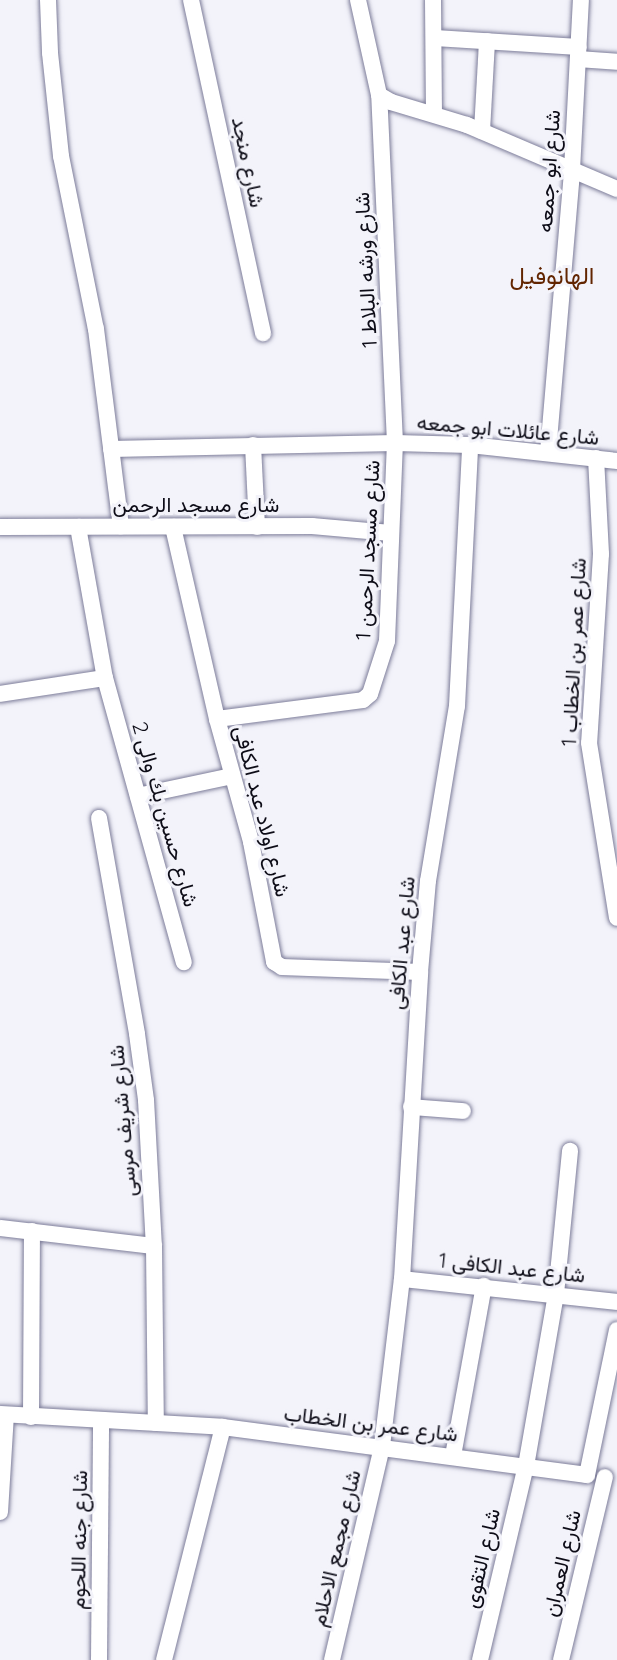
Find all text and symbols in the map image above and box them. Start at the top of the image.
street label: شارع ابو جمعه [531,109,565,233]
street label: شارع منجد [227,115,271,209]
street label: شارع ورشه البلاط 1 [348,191,382,349]
district label: الهانوفيل [510,262,594,290]
street label: شارع عائلات ابو جمعه [416,408,600,450]
street label: شارع مسجد الرحمن 1 [350,459,384,641]
street label: شارع مسجد الرحمن [113,491,279,517]
street label: شارع عمر بن الخطاب 1 [555,557,591,747]
street label: شارع حسين بك والى 2 [128,719,204,909]
street label: شارع اولاد عبد الكافى [230,723,296,899]
street label: شارع عبد الكافى [383,875,419,1011]
street label: شارع شريف مرسى [103,1044,141,1198]
street label: شارع عبد الكافى 1 [438,1247,586,1287]
street label: شارع عمر بن الخطاب [283,1400,459,1446]
street label: شارع مجمع الاحلام [305,1467,365,1629]
street label: شارع جنه اللحوم [64,1470,92,1610]
street label: شارع التقوى [457,1506,505,1610]
street label: شارع العمران [536,1507,586,1619]

